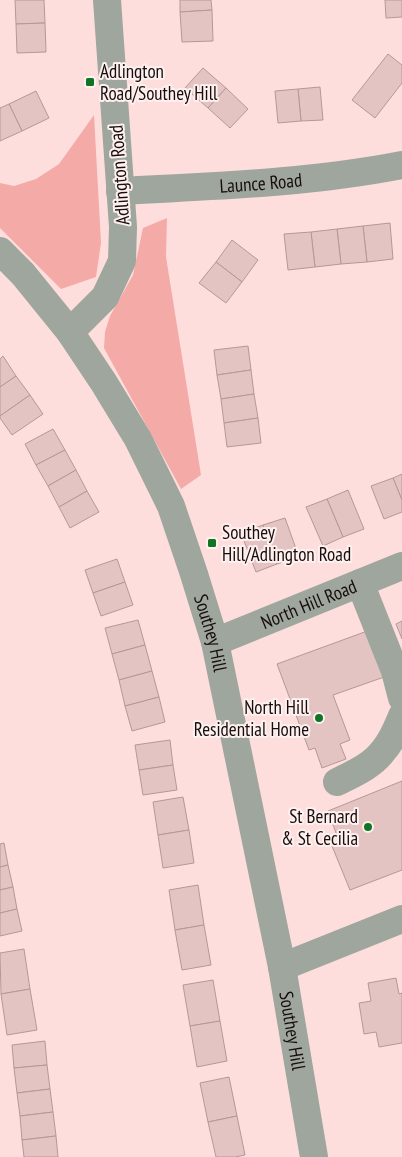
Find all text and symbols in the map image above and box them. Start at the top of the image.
place label: Adlington Road/Southey Hill [100,59,218,105]
marker: Adlington Road/Southey Hill [84,76,96,88]
street label: Adlington Road [104,124,134,226]
street label: Launce Road [219,167,303,198]
place label: Southey Hill/Adlington Road [222,520,351,566]
marker: Southey Hill/Adlington Road [206,537,218,549]
street label: North Hill Road [257,574,360,634]
street label: Southey Hill [189,591,233,675]
place label: North Hill Residential Home [194,695,310,741]
marker: North Hill Residential Home [313,712,325,724]
place label: St Bernard & St Cecilia [281,804,358,850]
marker: St Bernard & St Cecilia [362,821,374,833]
street label: Southey Hill [274,989,311,1072]

